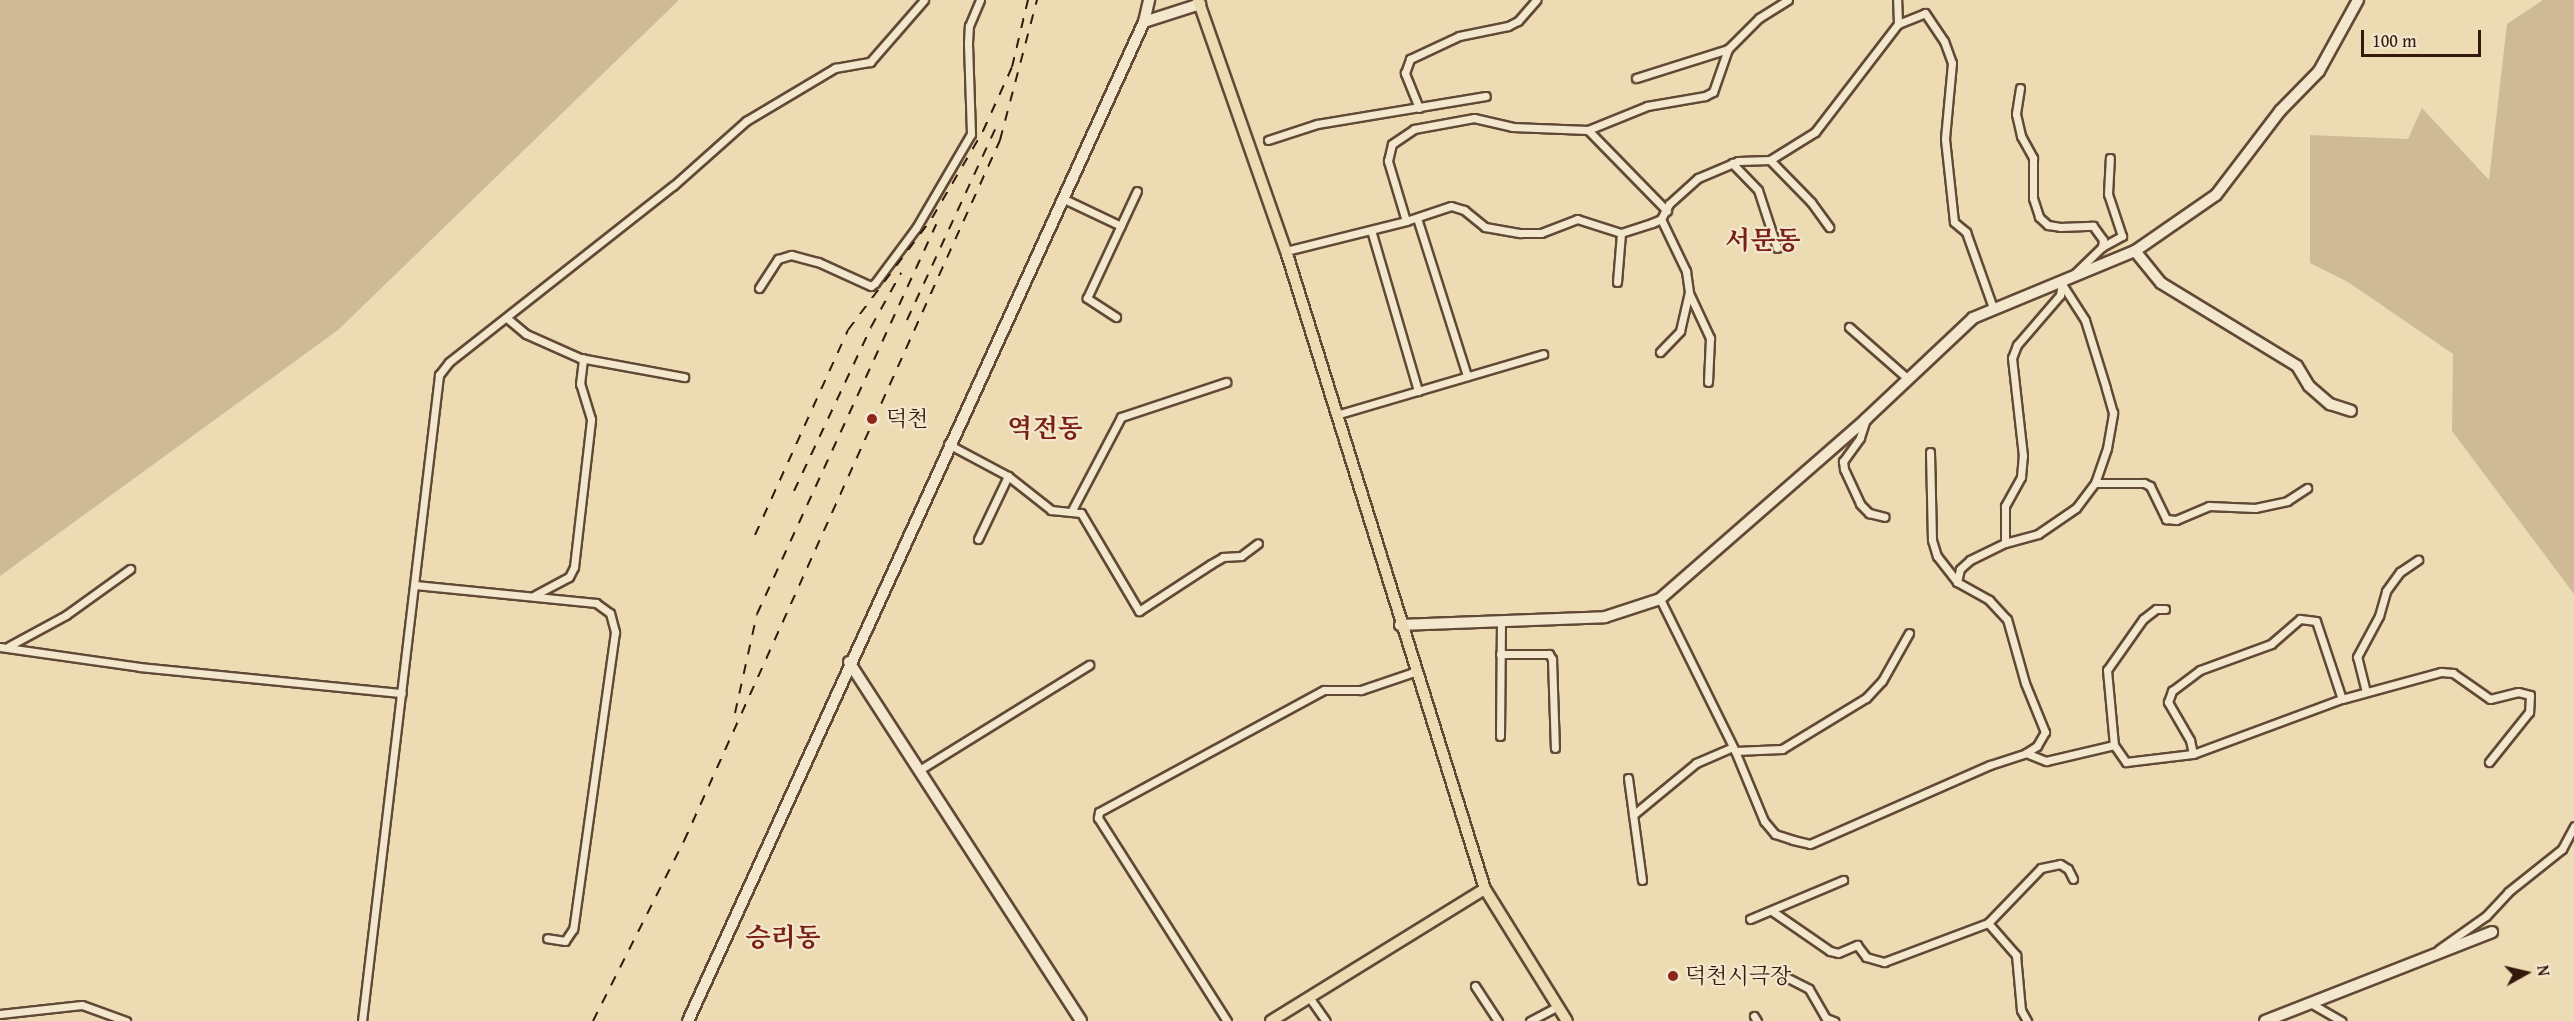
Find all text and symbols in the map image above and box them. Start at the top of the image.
scale bar [2364,18,2484,56]
text: 100 m [2372,27,2417,54]
district label: 서문동 [1725,224,1801,256]
place label: 덕천 [886,406,929,432]
marker: 덕천 [863,410,881,428]
district label: 역전동 [1007,412,1083,444]
district label: 승리동 [745,921,821,953]
north arrow [2496,943,2556,1003]
place label: 덕천시극장 [1685,963,1791,989]
text: N [2531,964,2556,977]
marker: 덕천시극장 [1666,969,1680,983]

